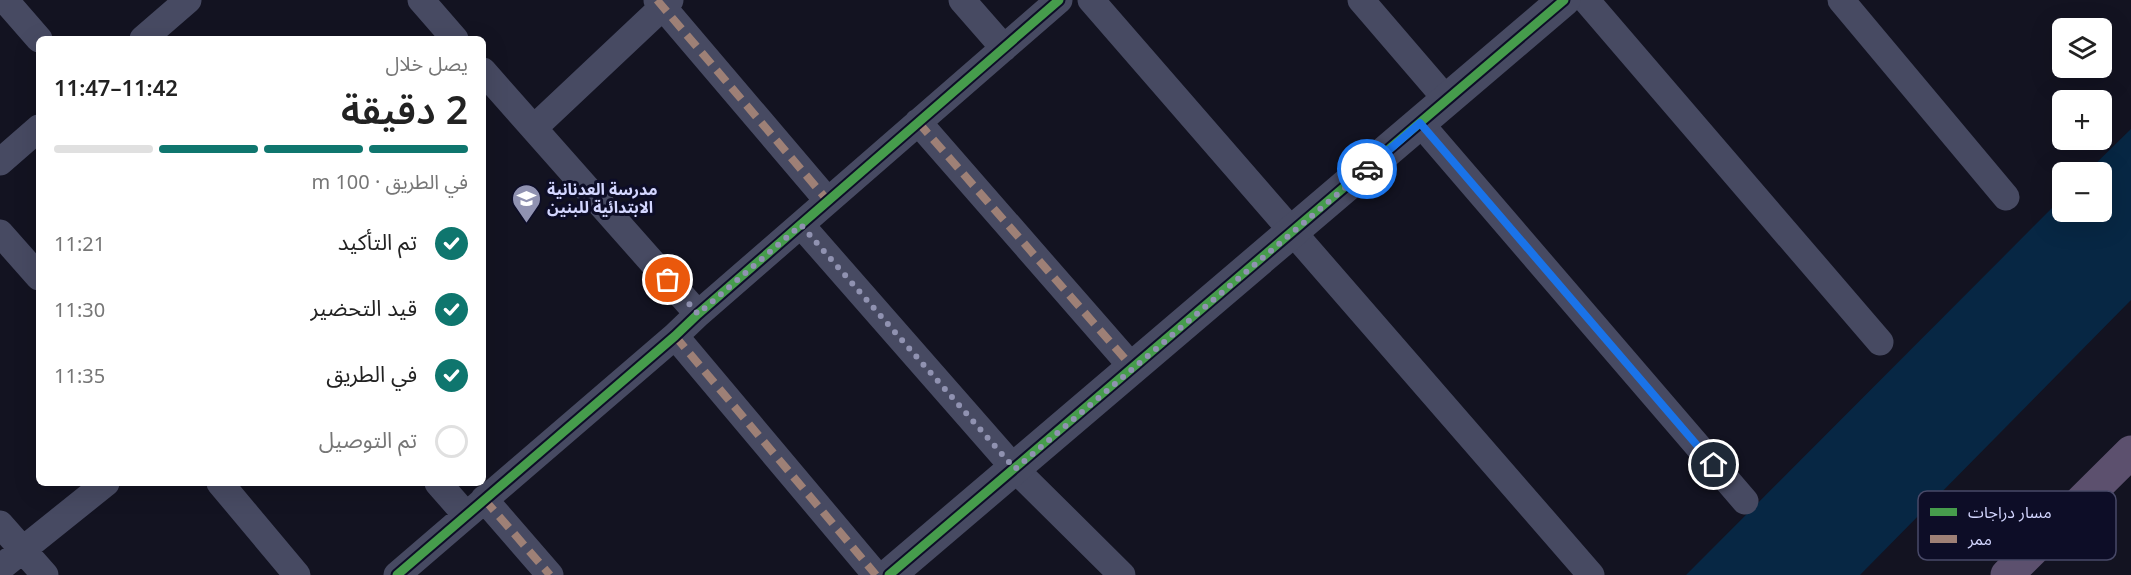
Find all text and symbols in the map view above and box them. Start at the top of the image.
map controls [2052,18,2112,222]
button: layers [2052,18,2112,78]
text: يصل خلال [386,50,468,77]
text: 11:42–11:47 [54,72,178,102]
text: 2 دقيقة [341,82,468,135]
button: + [2052,90,2112,150]
courier [1337,139,1397,199]
icon: car [1351,153,1384,186]
button: − [2052,162,2112,222]
text: في الطريق · 100 m [312,168,468,195]
place label: مدرسة العدنانية الابتدائية للبنين [547,178,658,218]
school or university icon: مدرسة العدنانية الابتدائية للبنين [510,182,542,224]
text: تم التأكيد [338,226,417,256]
icon: check [435,227,468,260]
text: 11:21 [54,230,105,257]
pin [642,254,693,305]
icon: bag [651,263,684,296]
text: قيد التحضير [311,292,417,322]
icon: check [435,293,468,326]
text: 11:30 [54,296,105,323]
text: في الطريق [326,358,417,388]
icon: check [435,359,468,392]
text: 11:35 [54,362,105,389]
text: تم التوصيل [319,424,417,454]
pin [1688,439,1739,490]
icon: home [1697,448,1730,481]
legend [1918,491,2116,560]
text: مسار دراجات [1968,501,2052,523]
text: ممر [1967,528,1992,550]

